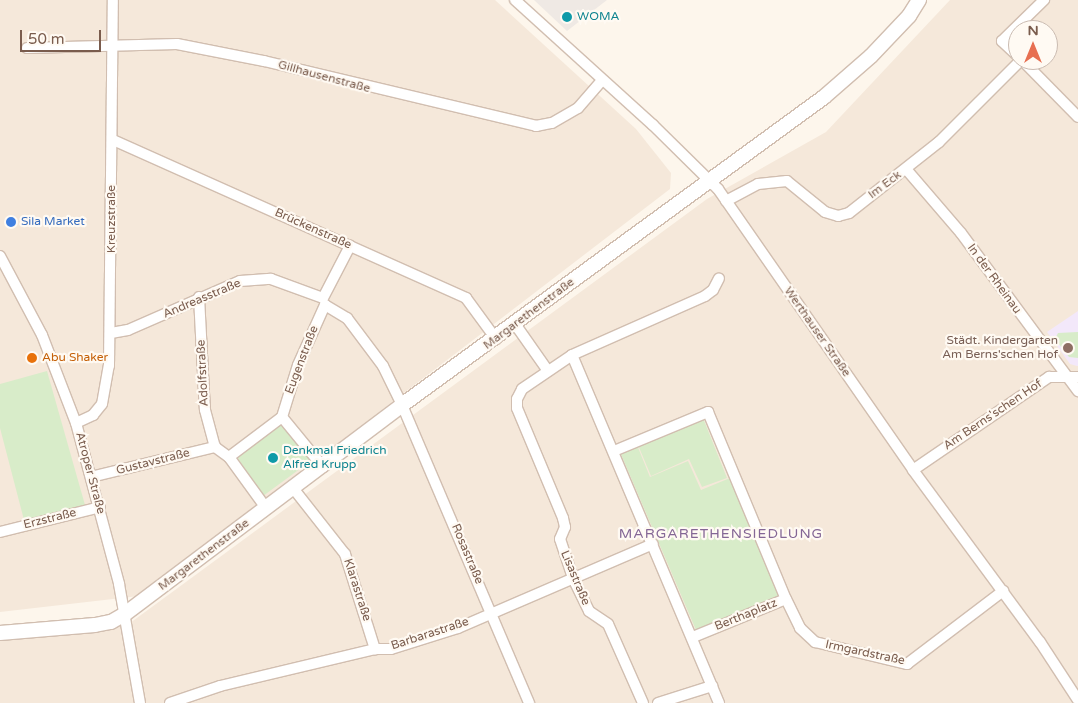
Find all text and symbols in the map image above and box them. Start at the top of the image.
place label: WOMA [577,10,619,24]
marker: WOMA [561,11,573,23]
scale bar [22,20,104,52]
north arrow [1008,20,1058,70]
text: N [1027,22,1039,39]
text: 50 m [28,30,65,48]
street label: Gillhausenstraße [276,58,372,96]
street label: Im Eck [866,168,904,202]
street label: Kreuzstraße [105,185,119,253]
street label: Brückenstraße [272,206,354,252]
place label: Sila Market [21,215,85,229]
marker: Sila Market [5,216,17,228]
street label: In der Rheinau [964,241,1024,317]
street label: Margarethenstraße [481,275,577,353]
street label: Andreasstraße [161,276,243,322]
street label: Werthauser Straße [781,284,853,380]
street label: Eugenstraße [282,324,322,396]
place label: Städt. Kindergarten Am Berns'schen Hof [942,334,1058,362]
street label: Adolfstraße [194,339,212,407]
marker: Städt. Kindergarten Am Berns'schen Hof [1062,342,1074,354]
place label: Abu Shaker [42,351,108,365]
marker: Abu Shaker [26,352,38,364]
street label: Am Berns'schen Hof [941,377,1045,453]
street label: Atroper Straße [72,430,108,516]
place label: Denkmal Friedrich Alfred Krupp [283,444,386,472]
street label: Gustavstraße [115,446,191,478]
marker: Denkmal Friedrich Alfred Krupp [267,452,279,464]
street label: Erzstraße [22,505,78,533]
street label: Margarethenstraße [156,516,252,594]
street label: Rosastraße [448,522,486,586]
district label: MARGARETHENSIEDLUNG [616,526,826,542]
street label: Lisastraße [557,548,593,608]
street label: Klarastraße [340,557,374,623]
street label: Berthaplatz [713,596,779,634]
street label: Barbarastraße [389,615,471,653]
street label: Irmgardstraße [824,638,906,668]

